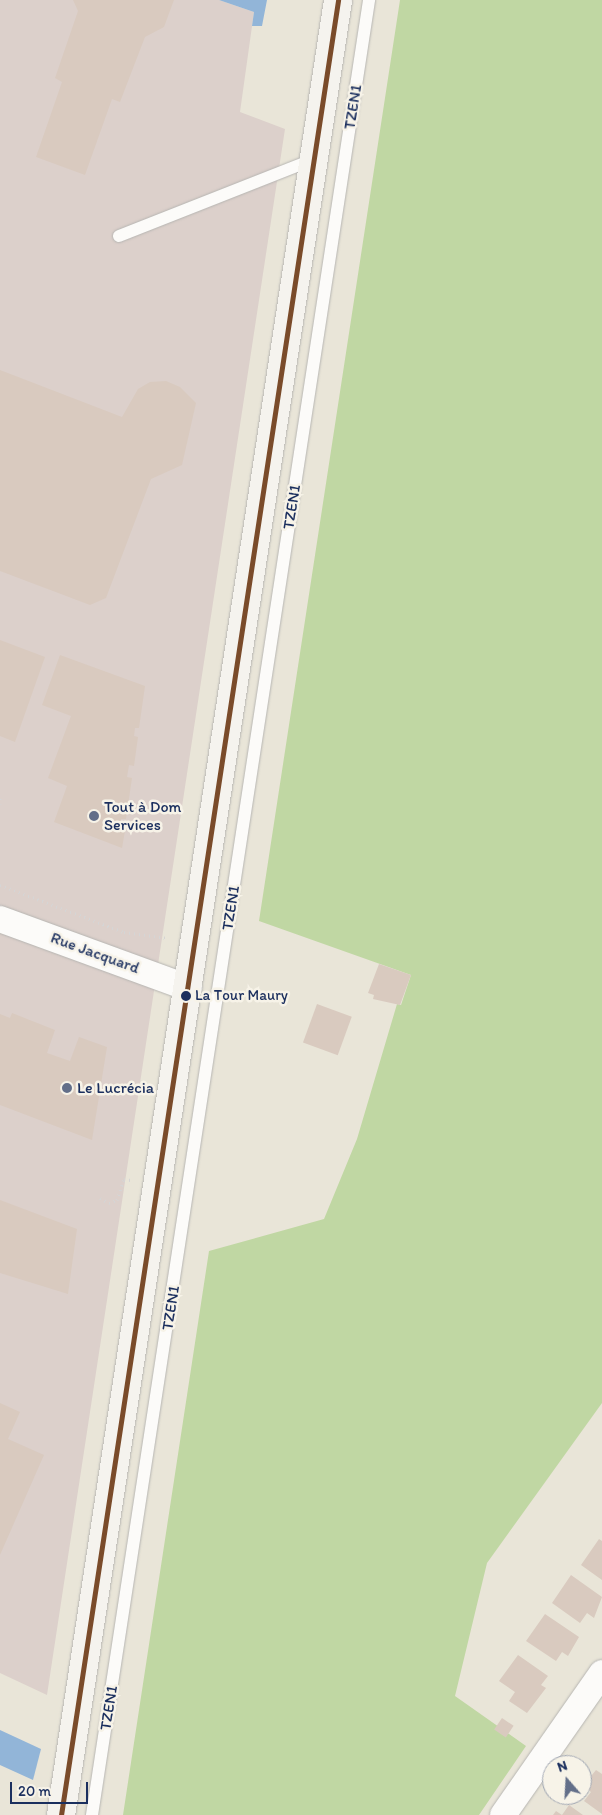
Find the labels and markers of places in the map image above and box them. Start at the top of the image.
place label: Tout à Dom Services [104,797,182,835]
marker: Tout à Dom Services [88,810,100,822]
place label: La Tour Maury [195,987,287,1005]
marker: La Tour Maury [181,991,191,1001]
place label: Le Lucrécia [77,1078,154,1098]
marker: Le Lucrécia [61,1082,73,1094]

